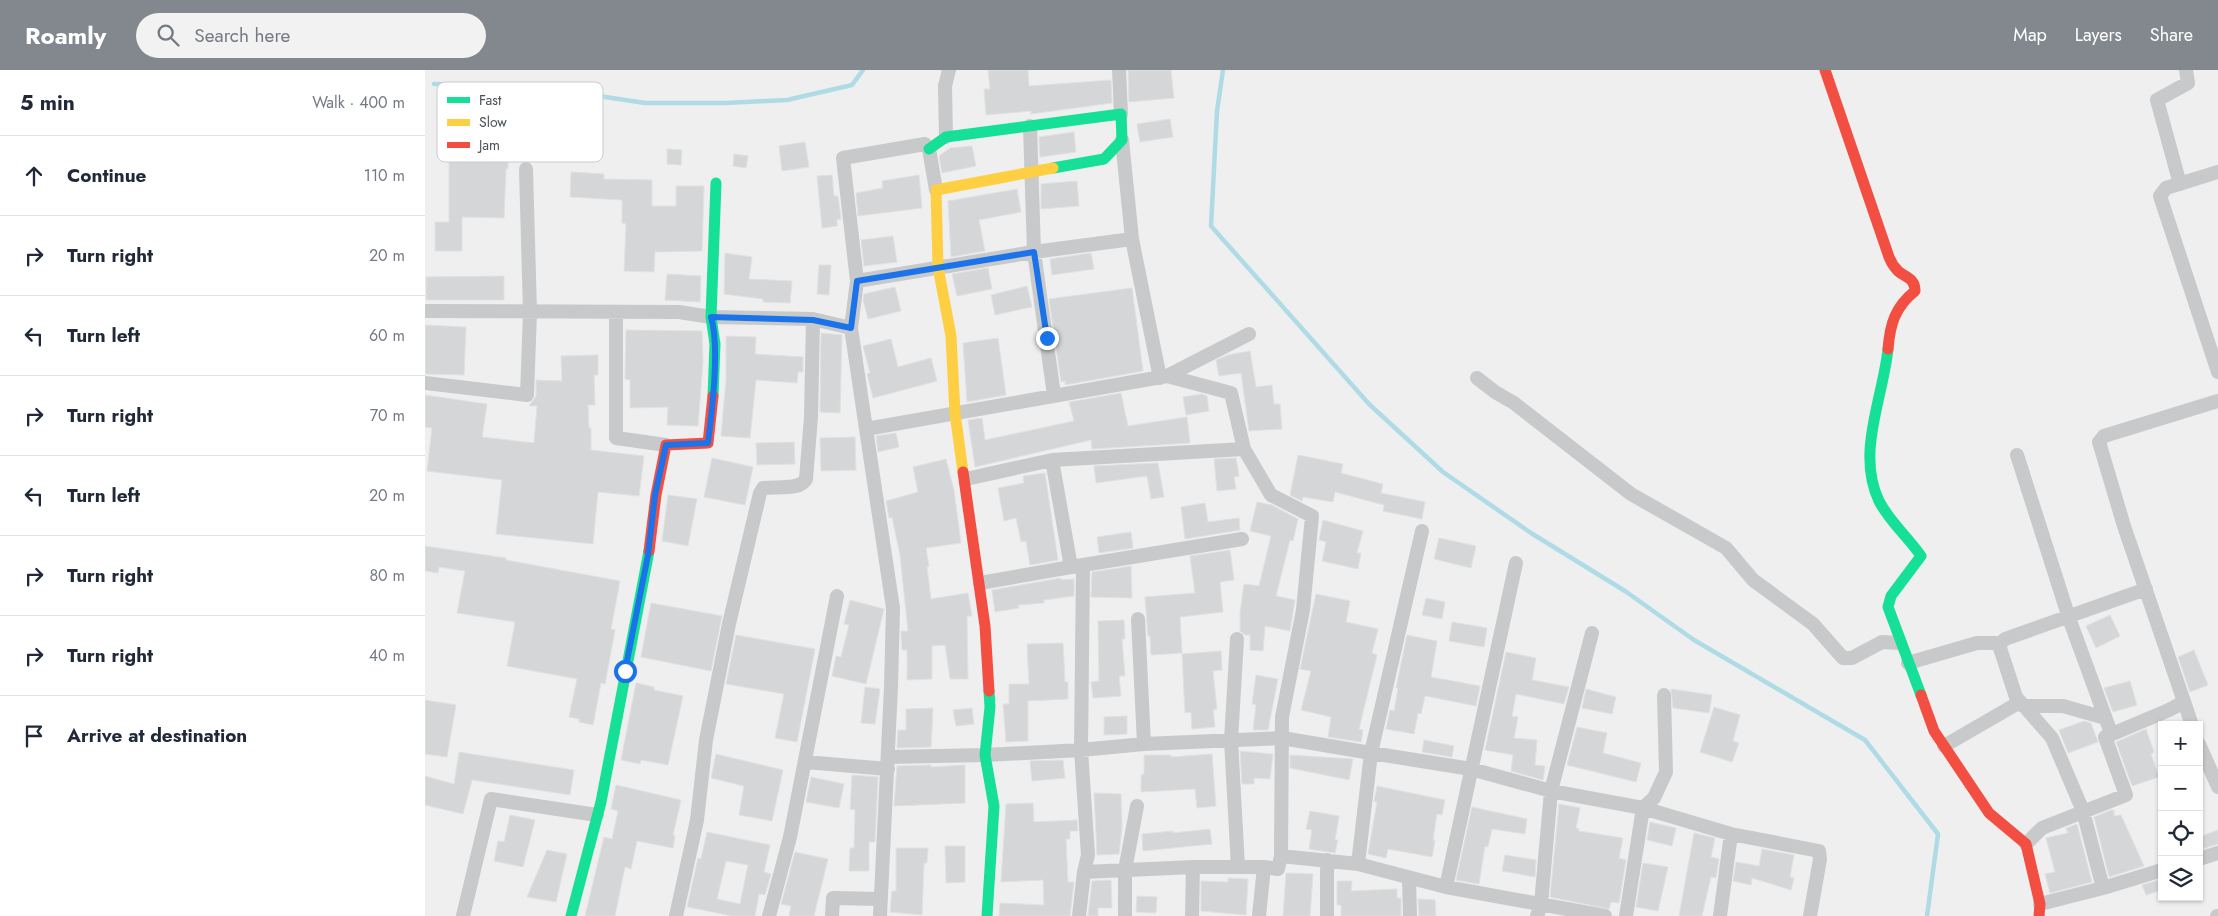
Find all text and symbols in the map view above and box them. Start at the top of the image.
search box [136,13,486,58]
text: Roamly [25,18,106,53]
icon: search [154,21,182,49]
text: Search here [194,22,290,49]
text: Map [2013,22,2047,48]
text: Layers [2075,22,2122,48]
text: Share [2150,22,2193,48]
legend [437,82,603,162]
text: 5 min [20,88,75,118]
text: Fast [479,90,502,110]
text: Walk · 400 m [312,91,405,114]
text: Slow [479,112,507,132]
text: Jam [477,135,500,155]
icon: ahead [20,162,48,190]
text: Continue [67,162,146,189]
text: 110 m [364,164,405,187]
icon: right [20,242,48,270]
text: Turn right [67,242,153,269]
text: 20 m [369,244,405,267]
icon: left [20,322,48,350]
text: Turn left [67,322,140,349]
text: 60 m [369,324,405,347]
route end [1036,327,1059,350]
icon: right [20,402,48,430]
text: Turn right [67,402,153,429]
text: 70 m [370,404,405,427]
icon: left [20,482,48,510]
text: Turn left [67,482,140,509]
text: 20 m [369,484,405,507]
icon: right [20,562,48,590]
text: Turn right [67,562,153,589]
text: 80 m [369,564,405,587]
icon: right [20,642,48,670]
text: Turn right [67,642,153,669]
text: 40 m [369,644,405,667]
route start [614,660,637,683]
map controls [2158,721,2203,901]
button: + [2158,721,2203,766]
icon: arrive [20,722,48,750]
text: Arrive at destination [67,722,247,749]
button: − [2158,766,2203,811]
button: locate [2158,811,2203,856]
button: layers [2158,856,2203,901]

